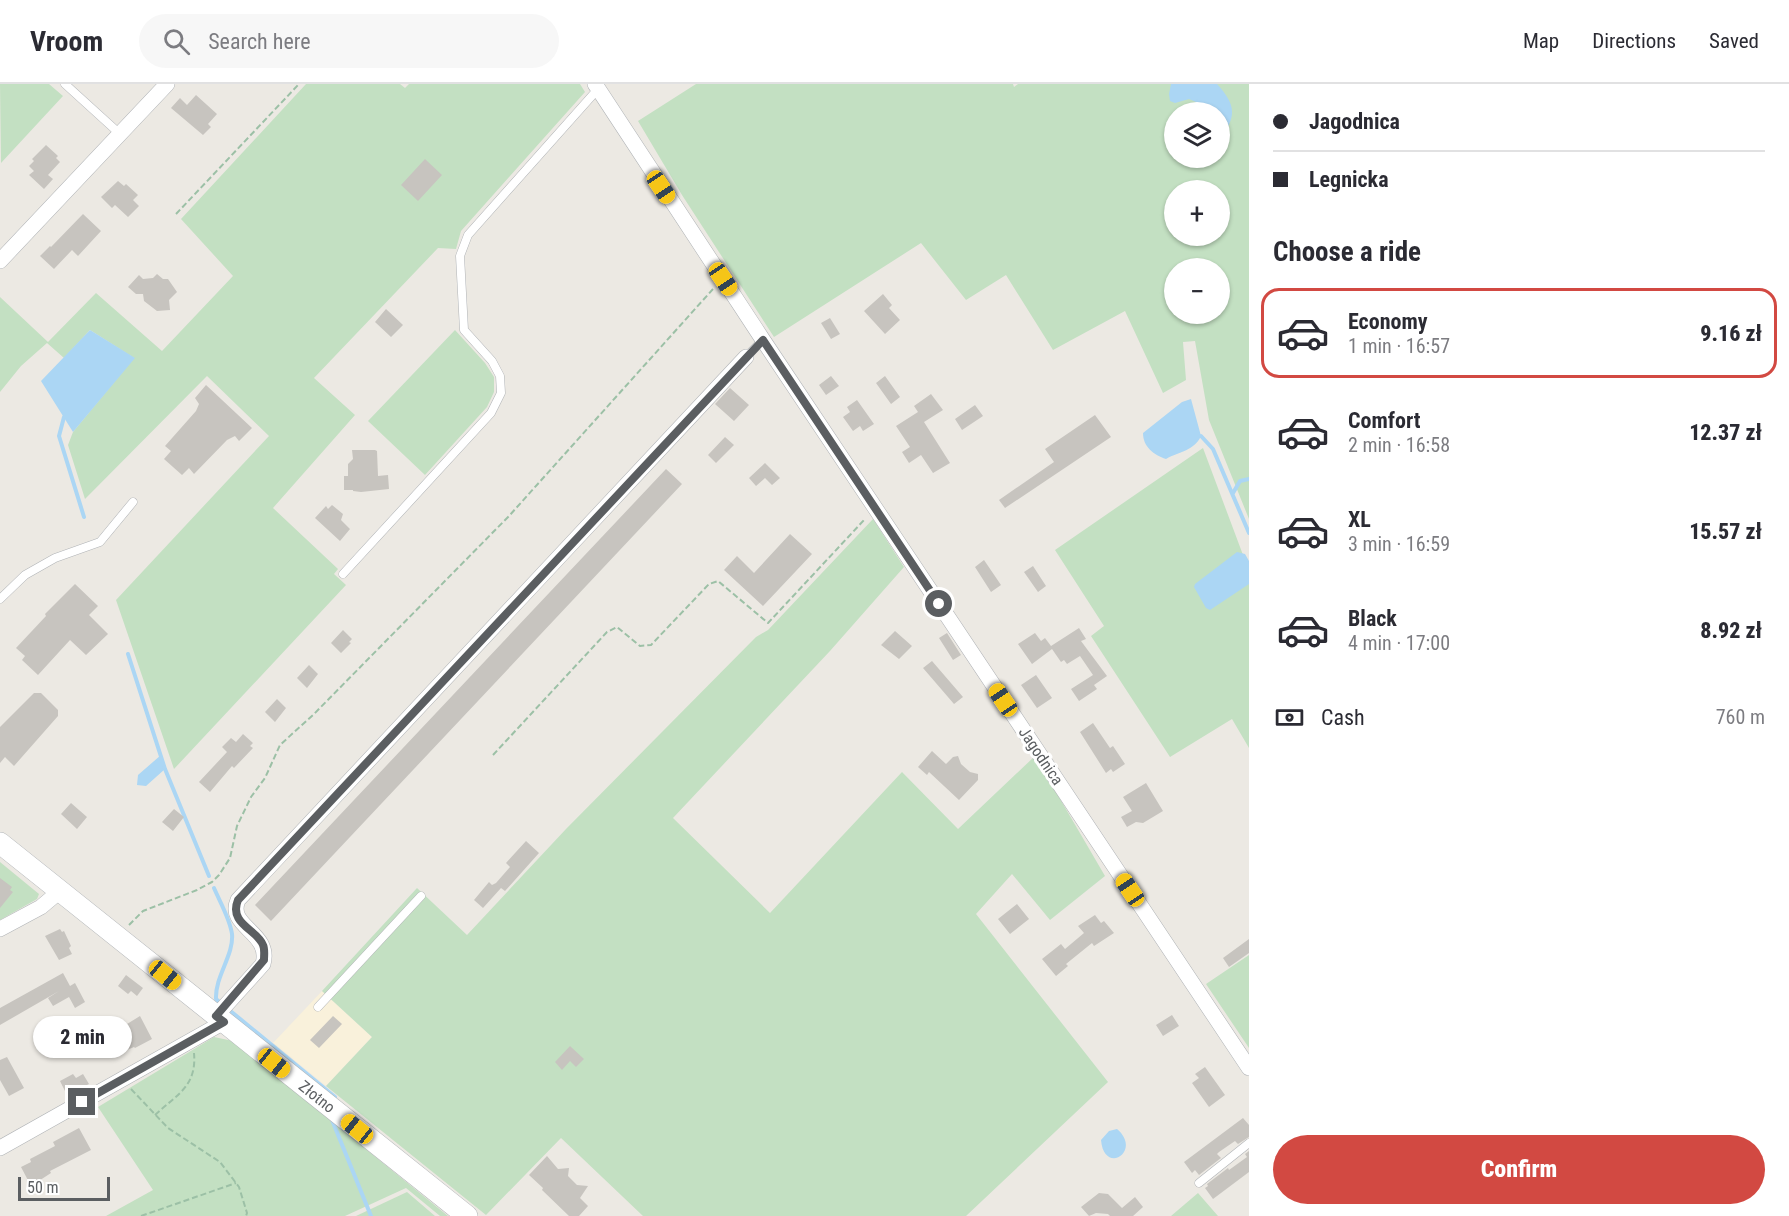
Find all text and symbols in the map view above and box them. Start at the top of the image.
search box [139,14,559,68]
text: Vroom [30,25,103,58]
icon: search [160,25,193,58]
text: Search here [208,29,311,54]
text: Map [1523,29,1559,53]
text: Directions [1592,29,1676,53]
text: Saved [1709,29,1759,53]
map controls [1164,102,1230,324]
button: layers [1164,102,1230,168]
text: Jagodnica [1309,109,1400,134]
car [643,167,679,207]
text: Legnicka [1309,167,1389,192]
button: + [1164,180,1230,246]
text: Choose a ride [1273,236,1421,268]
button: − [1164,258,1230,324]
car [705,259,741,299]
icon: car [1276,306,1330,360]
text: Economy [1348,309,1428,334]
text: 9.16 zł [1700,321,1762,346]
text: 1 min · 16:57 [1348,334,1450,358]
icon: car [1276,405,1330,459]
text: Comfort [1348,408,1421,433]
text: 12.37 zł [1689,420,1762,445]
text: 2 min · 16:58 [1348,433,1450,457]
icon: car [1276,504,1330,558]
text: XL [1348,507,1371,532]
text: 15.57 zł [1689,519,1762,544]
text: 3 min · 16:59 [1348,532,1450,556]
route start [925,590,952,617]
icon: car [1276,603,1330,657]
text: Black [1348,606,1397,631]
text: 8.92 zł [1700,618,1762,643]
text: 4 min · 17:00 [1348,631,1450,655]
car [985,680,1021,720]
icon: cash [1273,701,1306,734]
text: Cash [1321,705,1365,730]
text: 760 m [1716,705,1765,729]
street label: Jagodnica [1015,723,1067,789]
car [1112,870,1148,910]
car [145,957,185,993]
callout: 2 min [32,1015,132,1057]
text: 2 min [60,1025,105,1049]
car [254,1045,294,1081]
street label: Złotno [295,1076,339,1117]
route end [68,1088,95,1115]
car [337,1111,377,1147]
button: Confirm [1273,1135,1765,1204]
scale bar [18,1174,110,1202]
text: 50 m [27,1178,59,1197]

